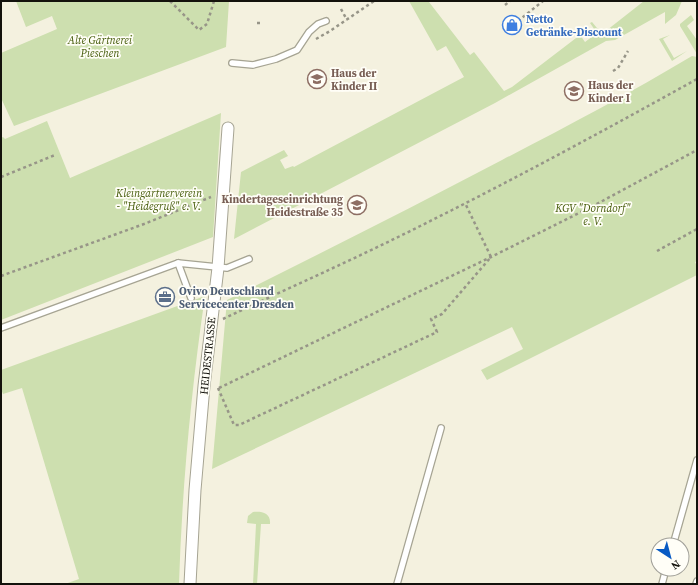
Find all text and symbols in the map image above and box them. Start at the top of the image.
place label: Netto Getränke-Discount [526,12,623,40]
shop icon: Netto Getränke-Discount [501,14,523,36]
park label: Alte Gärtnerei Pieschen [67,33,133,61]
place label: Haus der Kinder II [331,66,377,94]
school or university icon: Haus der Kinder II [306,68,328,90]
place label: Haus der Kinder I [588,78,634,106]
school or university icon: Haus der Kinder I [563,80,585,102]
park label: Kleingärtnerverein - "Heidegruß" e. V. [115,186,203,214]
place label: Kindertageseinrichtung Heidestraße 35 [221,192,343,220]
school or university icon: Kindertageseinrichtung Heidestraße 35 [346,194,368,216]
park label: KGV "Dorndorf" e. V. [554,201,631,229]
place label: Ovivo Deutschland Servicecenter Dresden [179,284,294,312]
office icon: Ovivo Deutschland Servicecenter Dresden [154,286,176,308]
street label: HEIDESTRASSE [196,316,220,396]
north arrow [650,537,690,577]
text: N [668,556,683,573]

